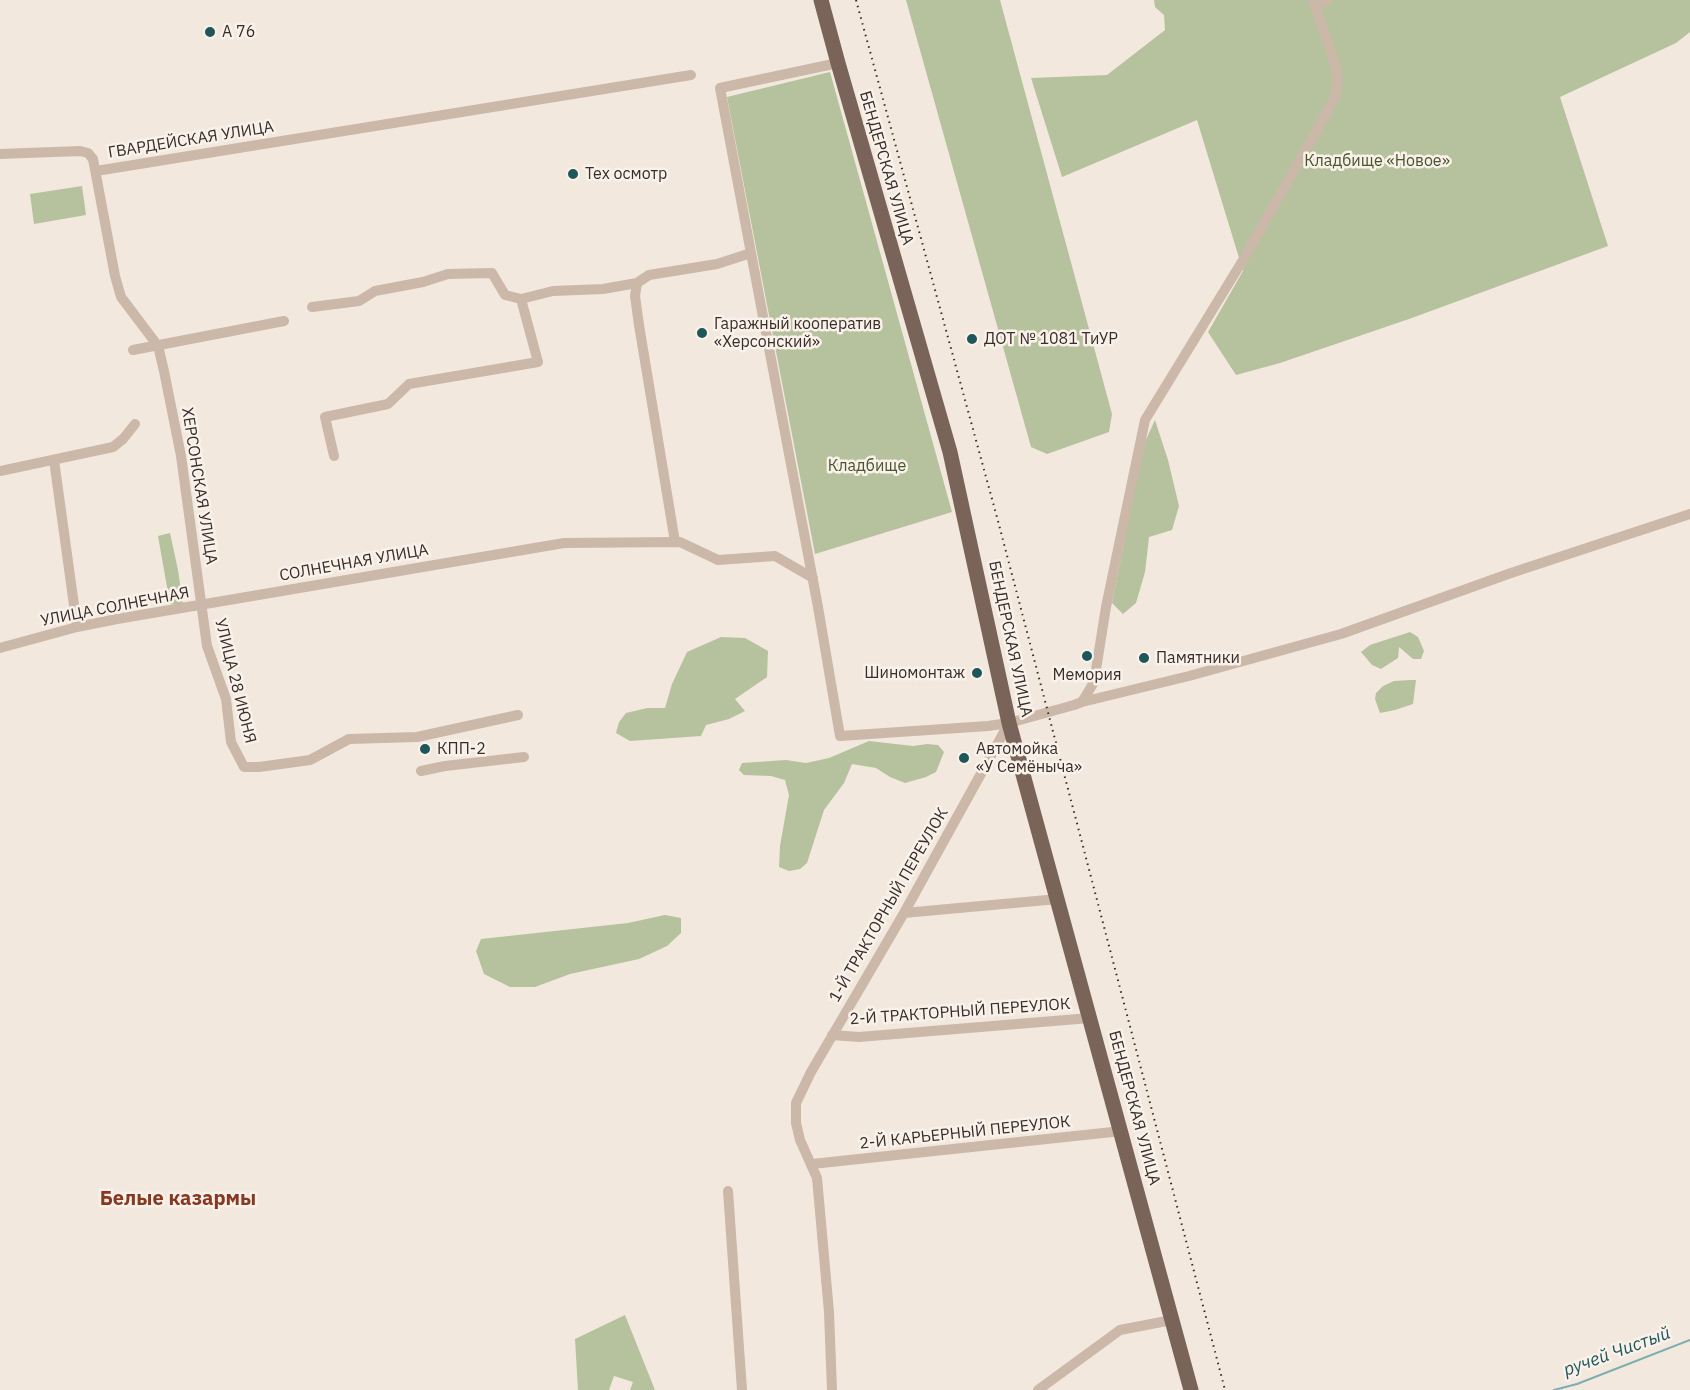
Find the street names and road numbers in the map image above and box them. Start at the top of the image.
street label: БЕНДЕРСКАЯ УЛИЦА [855,89,917,247]
street label: ГВАРДЕЙСКАЯ УЛИЦА [107,117,275,163]
street label: ХЕРСОНСКАЯ УЛИЦА [177,406,221,566]
street label: СОЛНЕЧНАЯ УЛИЦА [278,540,430,586]
street label: БЕНДЕРСКАЯ УЛИЦА [984,559,1036,719]
street label: УЛИЦА СОЛНЕЧНАЯ [39,583,191,631]
street label: УЛИЦА 28 ИЮНЯ [210,617,260,745]
street label: 1-Й ТРАКТОРНЫЙ ПЕРЕУЛОК [825,804,953,1006]
street label: 2-Й ТРАКТОРНЫЙ ПЕРЕУЛОК [849,995,1071,1029]
street label: БЕНДЕРСКАЯ УЛИЦА [1104,1029,1164,1187]
street label: 2-Й КАРЬЕРНЫЙ ПЕРЕУЛОК [859,1112,1071,1154]

